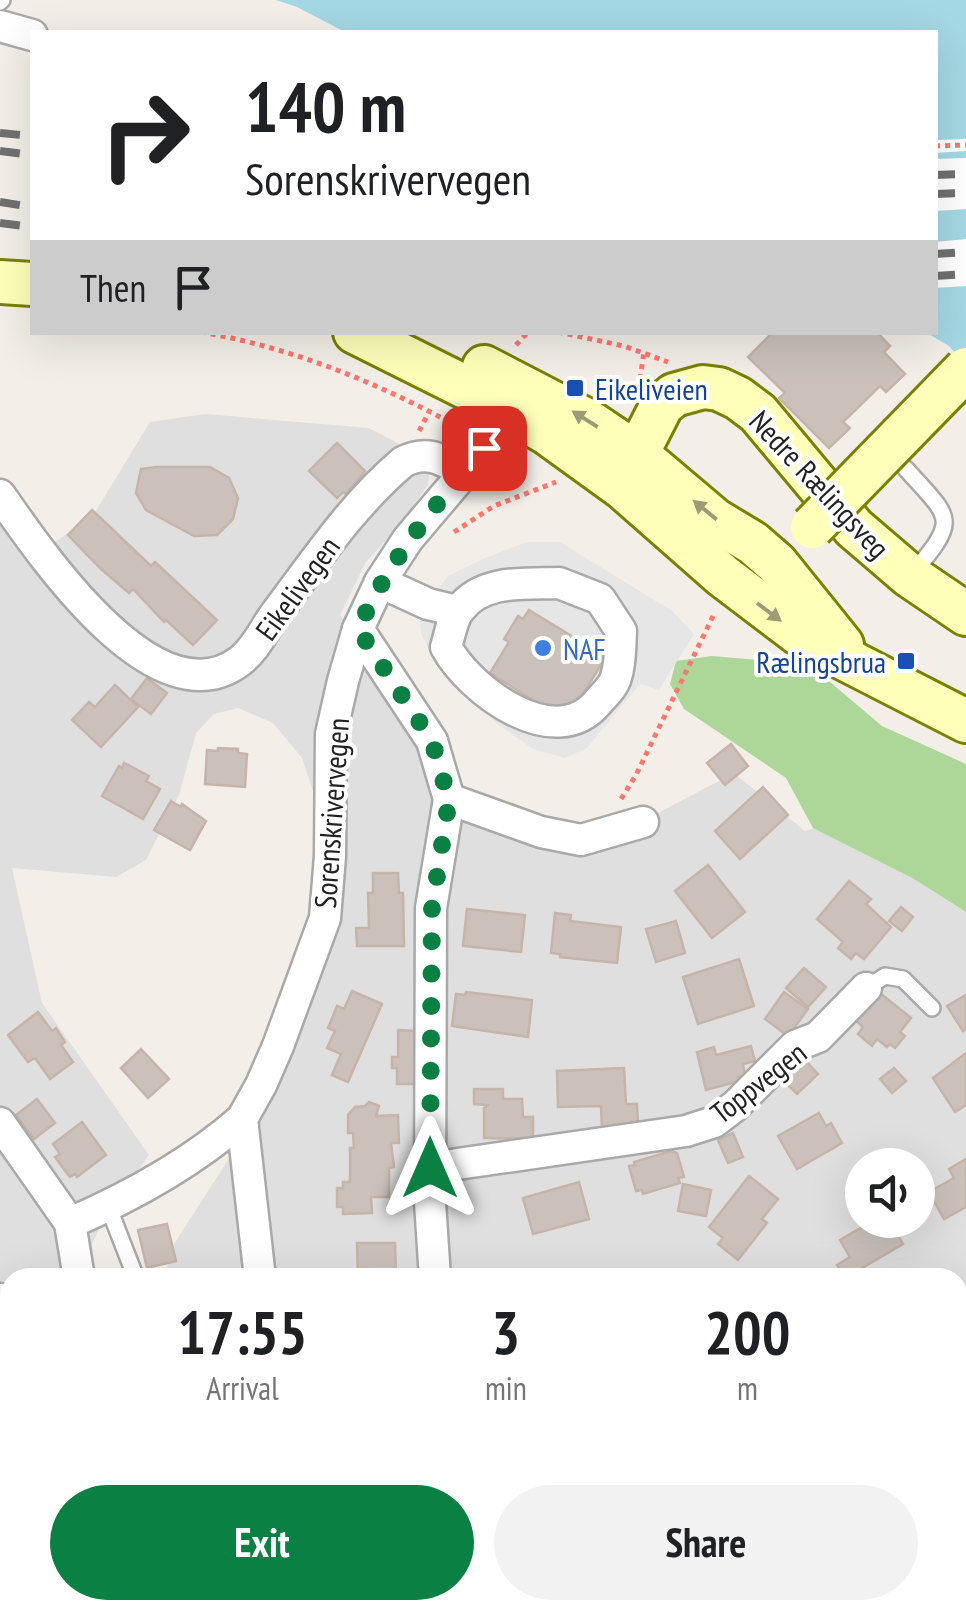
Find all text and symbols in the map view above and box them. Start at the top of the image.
text: 140 m [245,61,406,151]
icon: right [80,70,210,200]
text: Sorenskrivervegen [245,149,531,207]
icon: arrive [166,260,221,315]
text: Then [80,263,146,312]
place label: Eikeliveien [595,369,708,408]
marker: Eikeliveien [564,377,586,399]
street label: Nedre Rælingsveg [741,402,899,566]
pin [442,406,527,491]
one-way arrow [571,411,599,428]
icon: arrive [457,421,512,476]
one-way arrow [692,501,718,521]
street label: Eikelivegen [246,528,348,648]
one-way arrow [756,601,782,621]
place label: NAF [563,629,606,668]
marker: NAF [532,637,554,659]
place label: Rælingsbrua [756,642,886,681]
marker: Rælingsbrua [895,650,917,672]
street label: Sorenskrivervegen [305,717,357,909]
street label: Toppvegen [702,1032,814,1132]
position arrow [378,1116,482,1220]
map controls [845,1148,935,1238]
button: sound [845,1148,935,1238]
text: 17:55 [178,1293,307,1371]
text: 3 [492,1293,520,1371]
text: 200 [704,1293,790,1371]
text: Arrival [206,1367,279,1409]
text: min [485,1367,527,1409]
text: m [737,1367,758,1409]
button: Exit [50,1485,474,1600]
button: Share [494,1485,918,1600]

